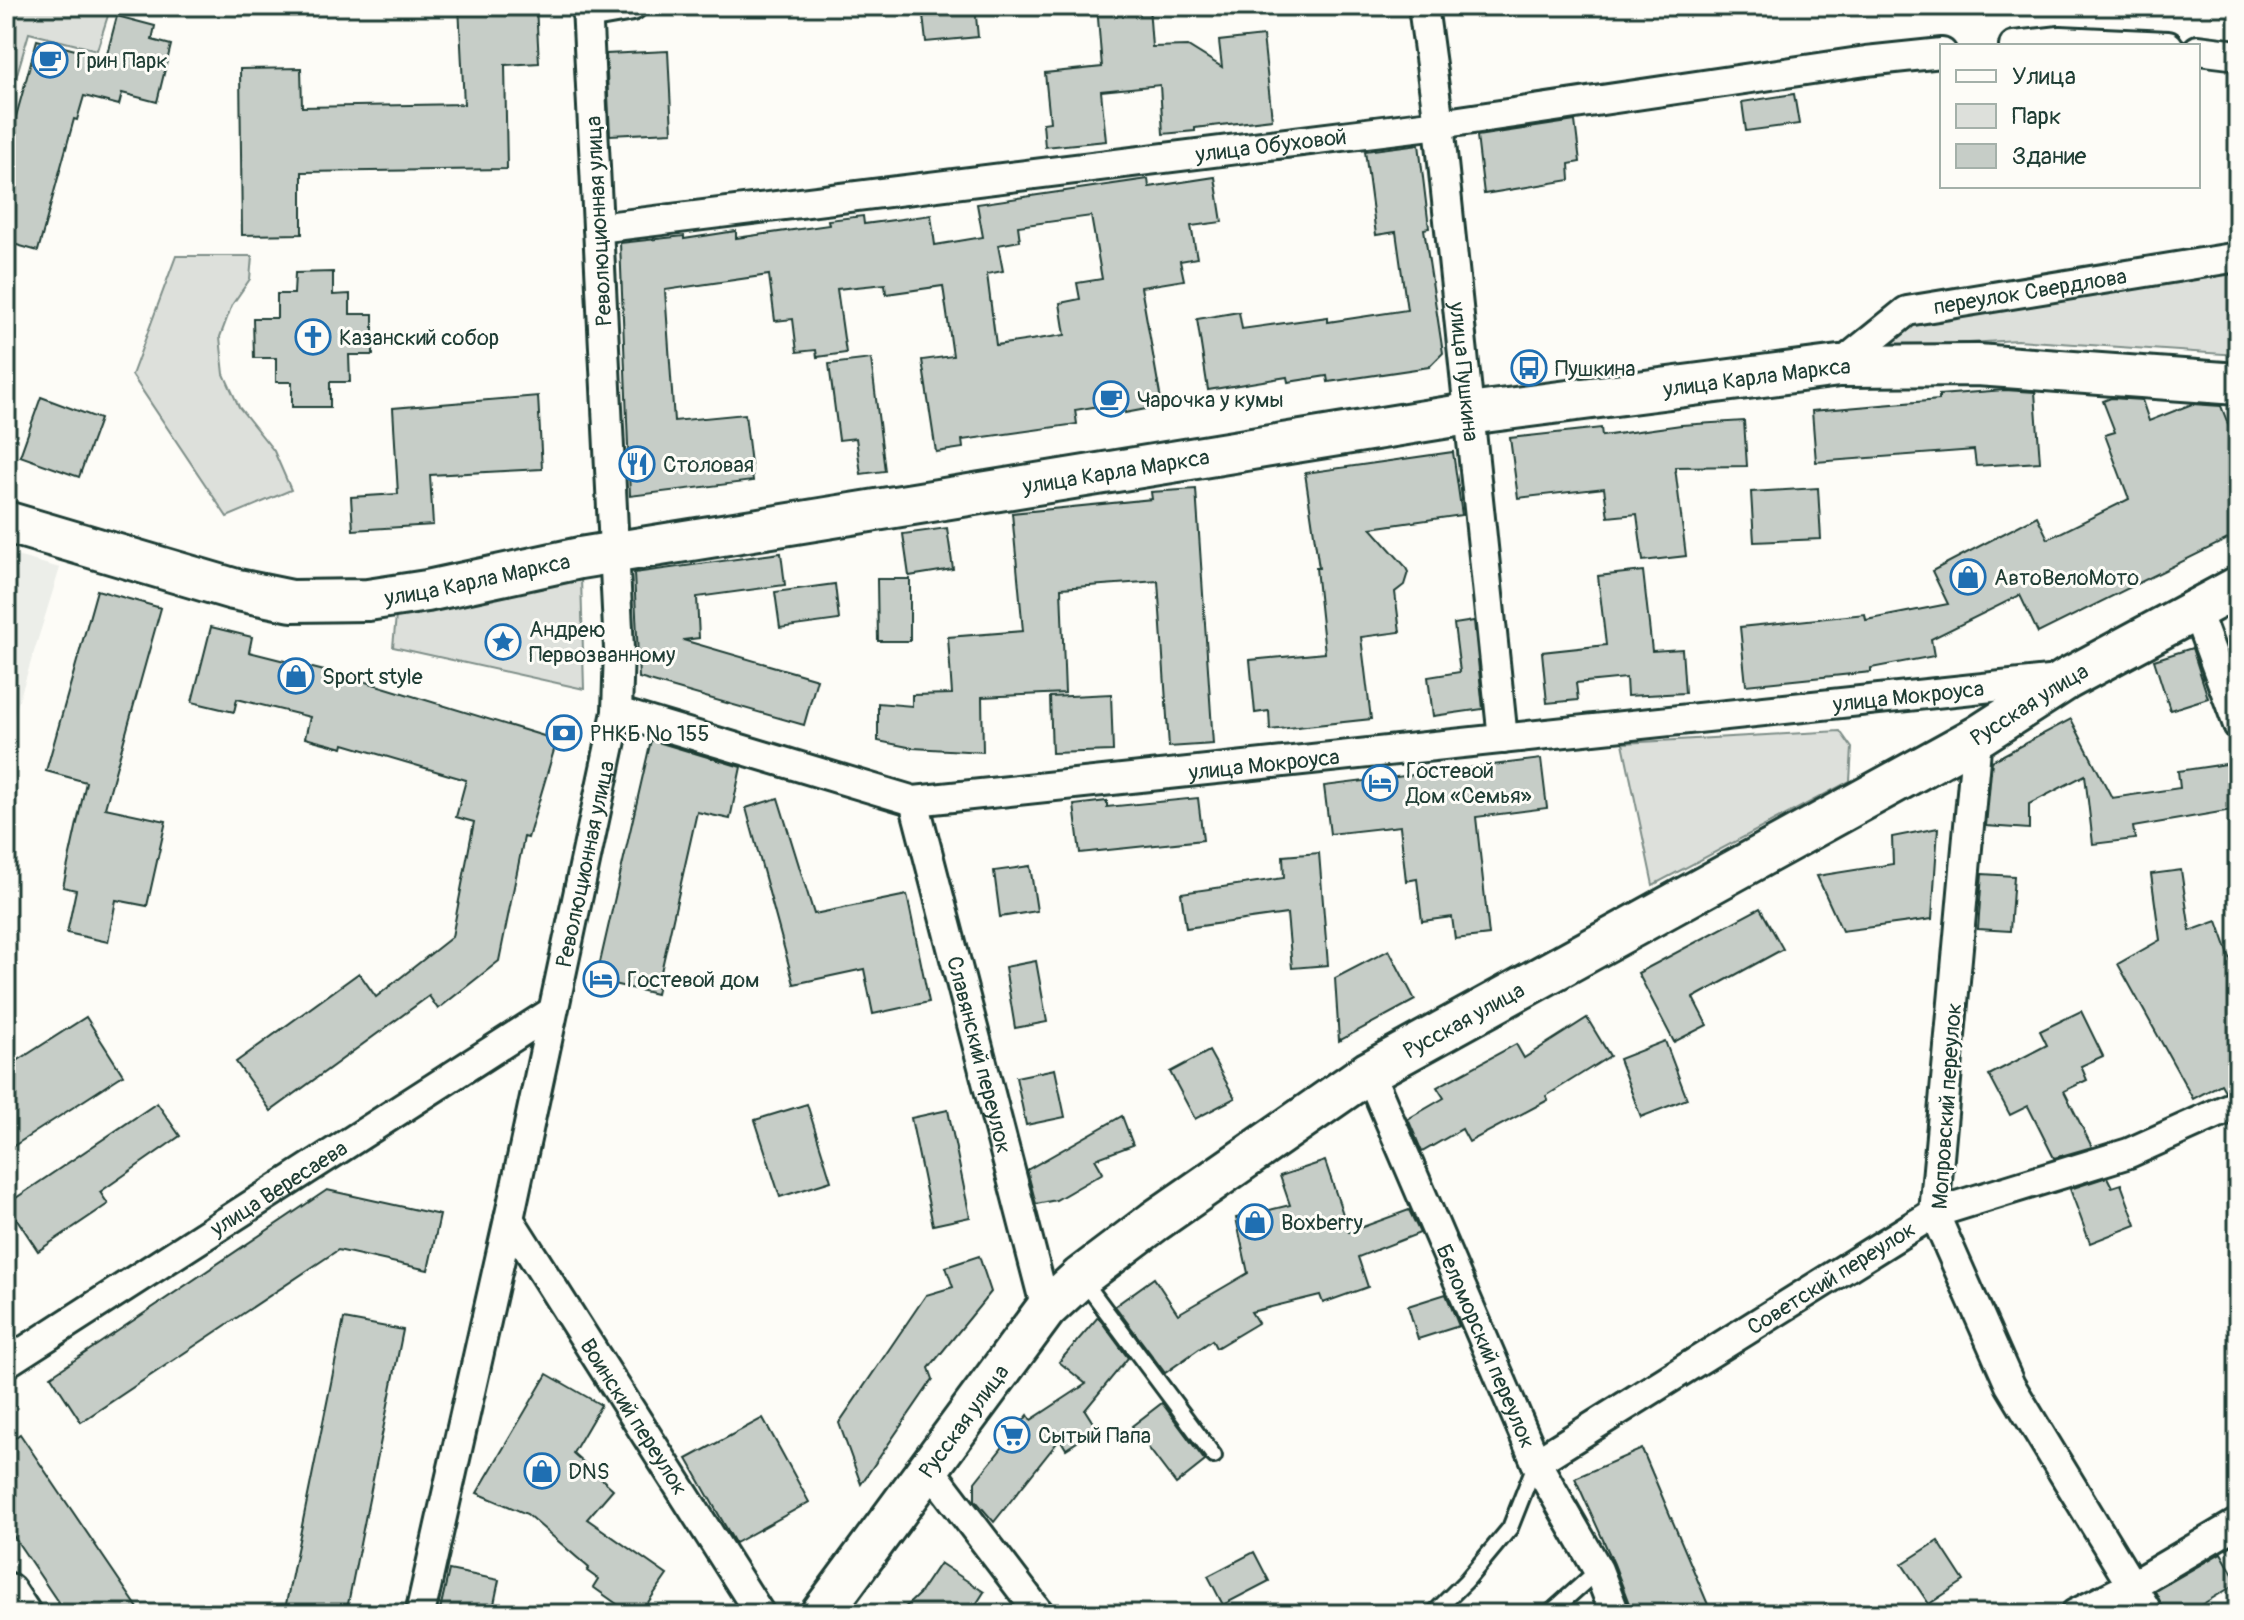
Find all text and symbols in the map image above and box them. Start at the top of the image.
cafe icon: Грин Парк [31,41,69,79]
legend [1940,44,2200,188]
place label: Грин Парк [76,47,168,75]
text: Улица [2012,62,2076,91]
text: Парк [2012,102,2061,131]
street label: Революционная улица [580,115,618,327]
street label: улица Обуховой [1193,123,1348,169]
text: Здание [2012,142,2087,171]
street label: переулок Свердлова [1931,262,2129,321]
street label: улица Пушкина [1442,300,1485,443]
church icon: Казанский собор [294,318,332,356]
place label: Казанский собор [339,324,499,352]
bus stop icon: Пушкина [1510,349,1548,387]
street label: улица Карла Маркса [1661,353,1851,404]
place label: Пушкина [1555,355,1636,383]
cafe icon: Чарочка у кумы [1092,380,1130,418]
place label: Чарочка у кумы [1137,386,1284,414]
street label: улица Карла Маркса [1020,443,1211,501]
restaurant icon: Столовая [618,445,656,483]
place label: Столовая [663,451,754,479]
street label: улица Карла Маркса [382,548,573,612]
shop icon: АвтоВелоМото [1949,558,1987,596]
place label: АвтоВелоМото [1994,564,2139,592]
place label: Андрею Первозванному [529,616,675,669]
place icon: Андрею Первозванному [484,623,522,661]
shop icon: Sport style [277,657,315,695]
street label: Русская улица [1965,657,2093,752]
place label: Sport style [322,663,423,691]
street label: улица Мокроуса [1831,675,1985,719]
bank icon: РНКБ № 155 [545,714,583,752]
place label: РНКБ № 155 [590,720,709,748]
street label: улица Мокроуса [1186,743,1341,787]
place label: Гостевой Дом «Семья» [1405,757,1532,810]
street label: Революционная улица [550,758,621,970]
hotel icon: Гостевой Дом «Семья» [1361,764,1399,802]
street label: Славянский переулок [940,953,1018,1156]
hotel icon: Гостевой дом [582,960,620,998]
place label: Гостевой дом [627,966,759,994]
street label: Русская улица [1399,976,1530,1065]
street label: Мопровский переулок [1926,1002,1968,1210]
street label: улица Вересаева [204,1134,353,1244]
shop icon: Boxberry [1236,1203,1274,1241]
place label: Boxberry [1281,1209,1363,1237]
street label: Советский переулок [1742,1215,1921,1341]
street label: Беломорский переулок [1429,1240,1541,1453]
street label: Воинский переулок [574,1333,694,1501]
street label: Русская улица [913,1359,1015,1484]
supermarket icon: Сытый Папа [993,1416,1031,1454]
place label: Сытый Папа [1038,1422,1151,1450]
shop icon: DNS [523,1452,561,1490]
place label: DNS [568,1458,610,1486]

